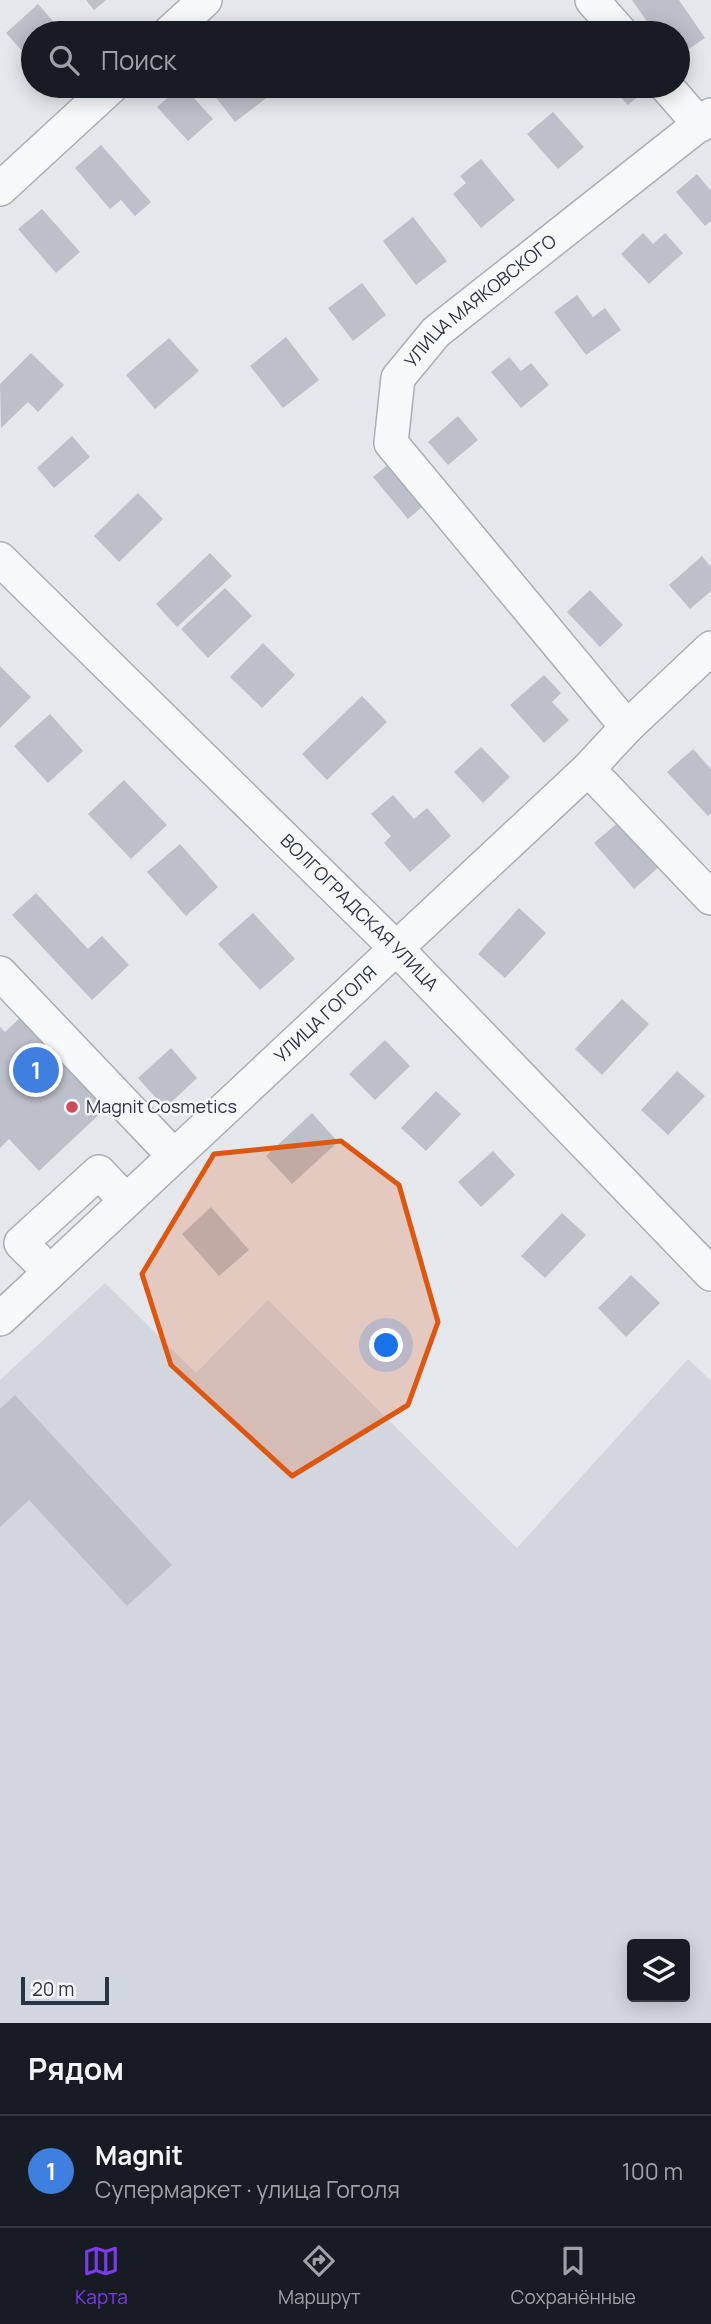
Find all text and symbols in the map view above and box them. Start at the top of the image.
search box [21,21,690,98]
icon: search [45,41,83,79]
text: Поиск [101,42,176,78]
street label: УЛИЦА МАЯКОВСКОГО [399,229,561,372]
street label: ВОЛГОГРАДСКАЯ УЛИЦА [276,828,444,996]
street label: УЛИЦА ГОГОЛЯ [269,960,381,1067]
pin: 1 [13,1044,59,1096]
place label: Magnit Cosmetics [86,1094,237,1118]
marker: Magnit Cosmetics [64,1099,80,1115]
your location [369,1328,403,1362]
map controls [627,1939,690,2002]
button: layers [627,1939,690,2002]
scale bar [21,1974,108,2006]
text: 20 m [32,1976,74,2002]
text: Рядом [28,2048,124,2089]
text: Magnit [95,2137,183,2173]
text: 1 [46,2155,56,2187]
text: 100 m [622,2155,683,2187]
text: Супермаркет · улица Гоголя [95,2173,400,2205]
tab: Карта [75,2242,128,2310]
tab: Маршрут [278,2242,361,2310]
tab: Сохранённые [511,2242,636,2310]

